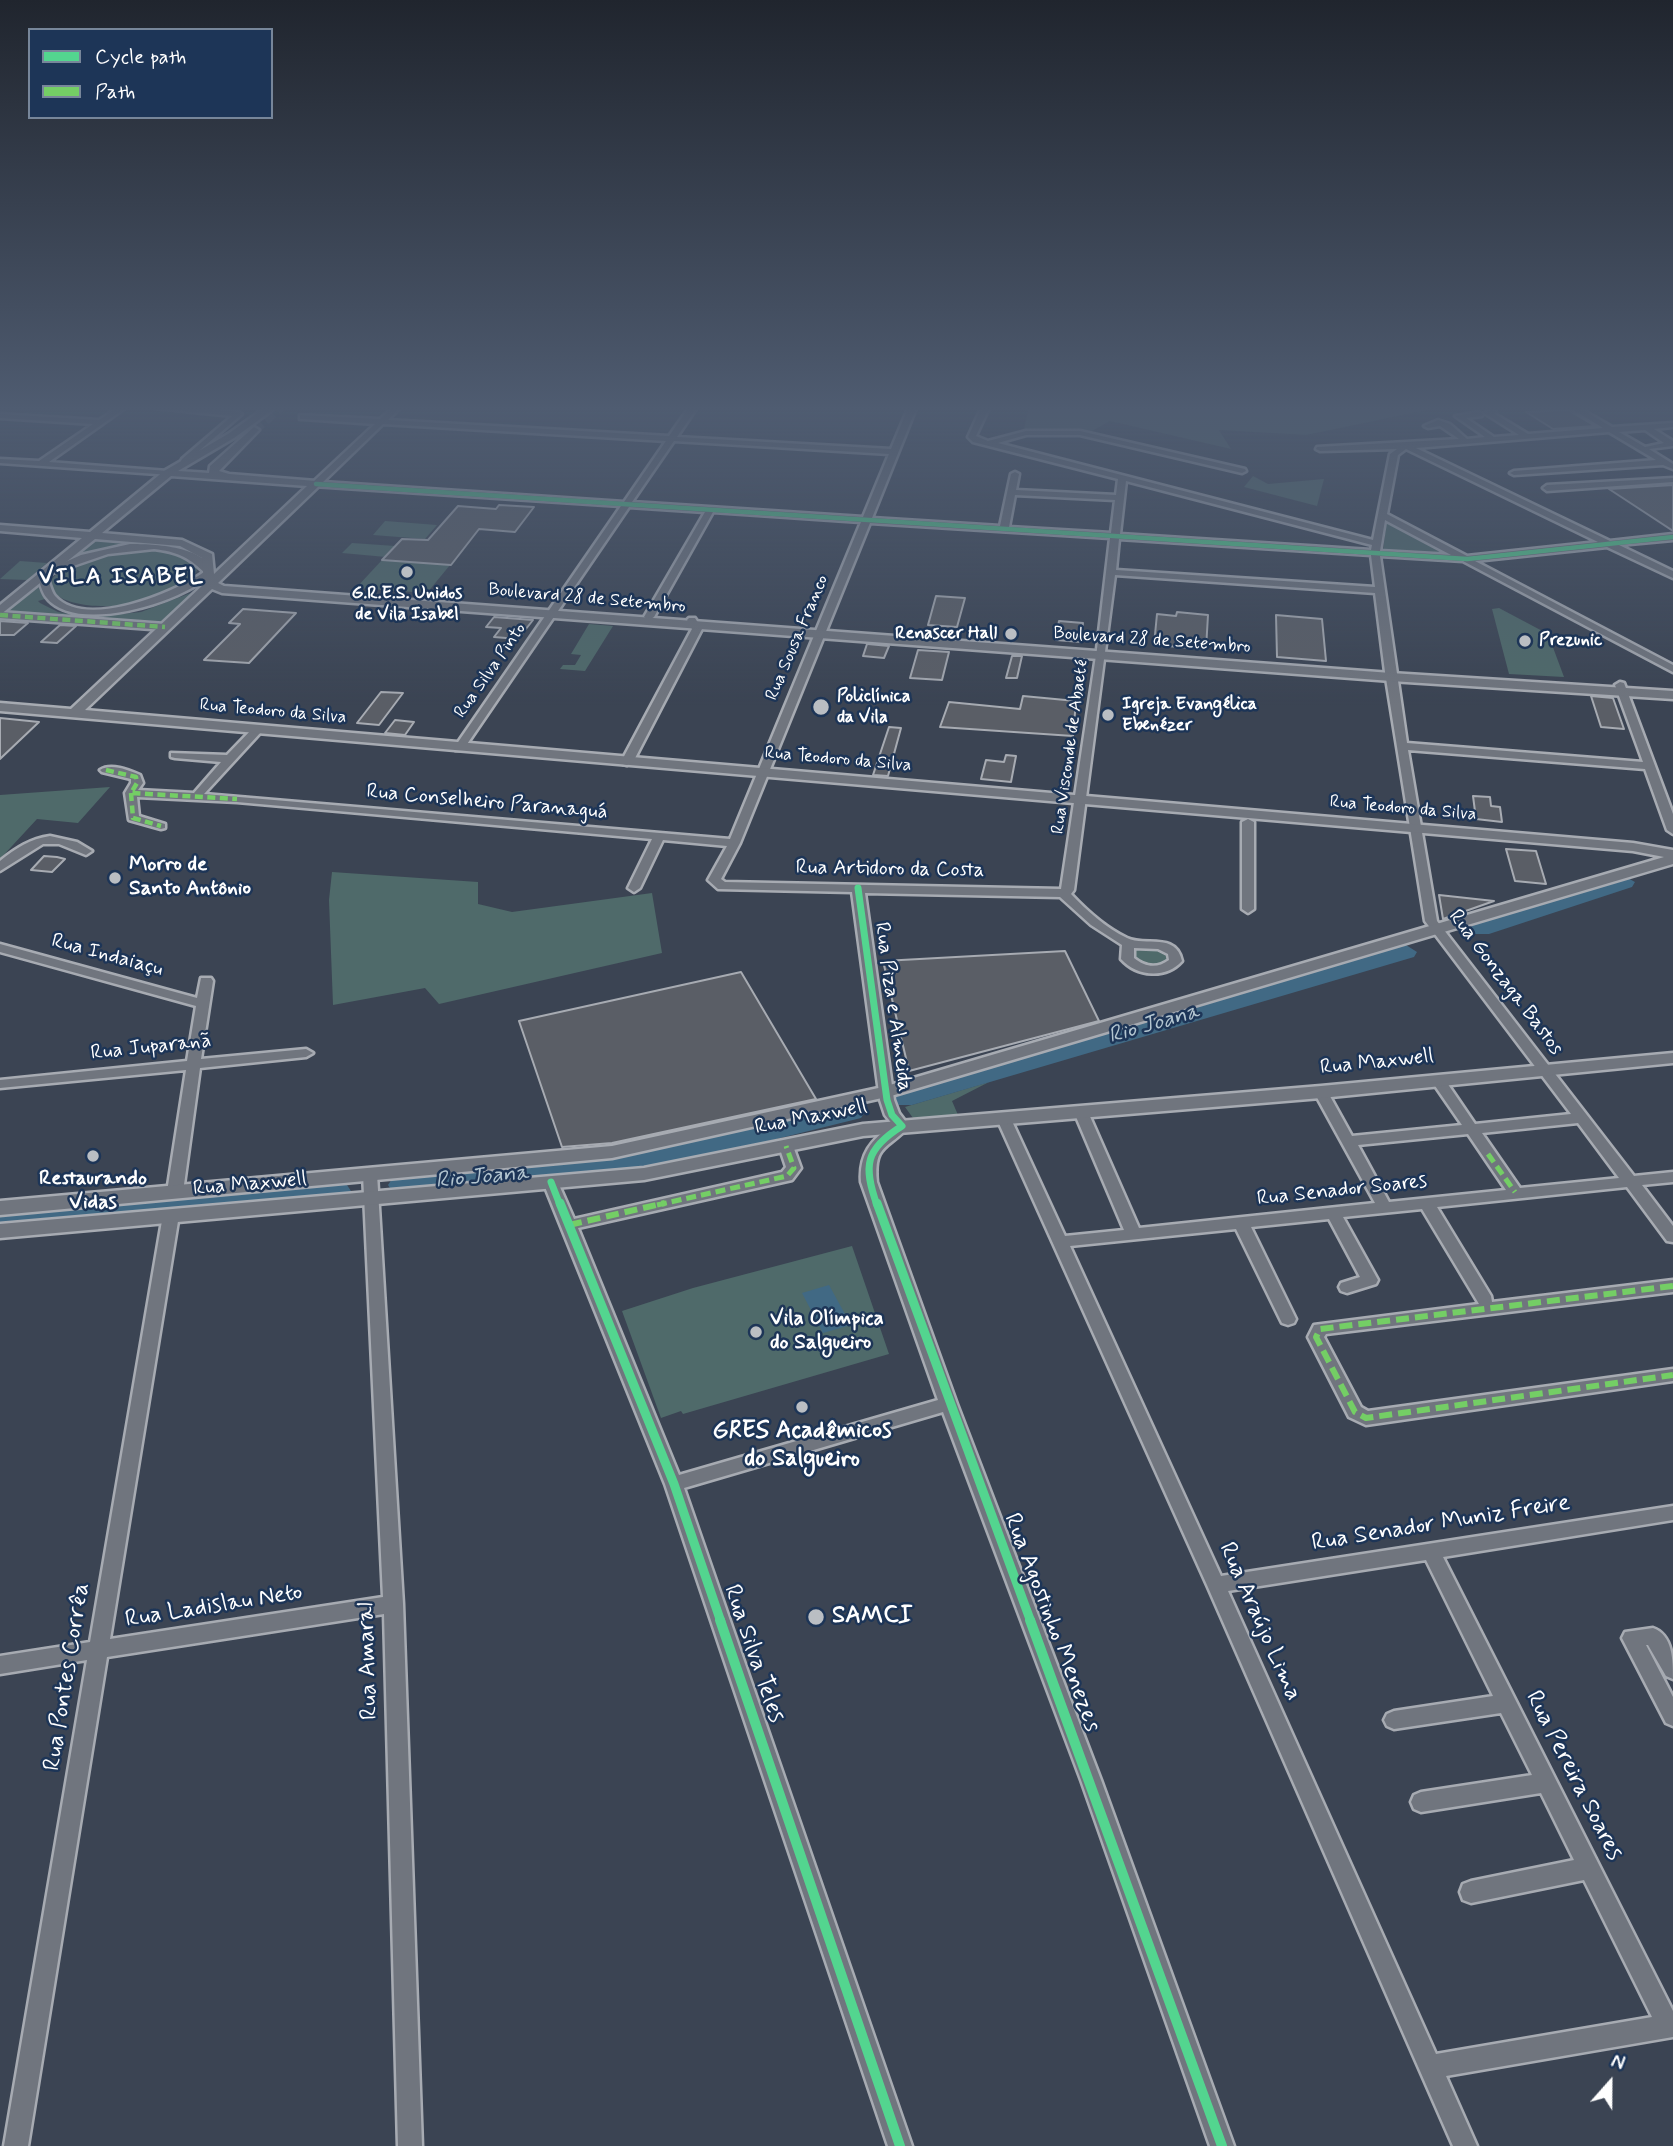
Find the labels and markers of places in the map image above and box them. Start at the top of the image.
marker: G.R.E.S. Unidos de Vila Isabel [399,564,415,580]
place label: G.R.E.S. Unidos de Vila Isabel [352,583,462,626]
place label: Renascer Hall [895,623,997,645]
marker: Renascer Hall [1003,626,1019,642]
place label: Prezunic [1539,630,1602,652]
marker: Prezunic [1517,633,1533,649]
place label: Policlínica da Vila [837,686,911,728]
place label: Igreja Evangélica Ebenézer [1122,694,1257,736]
marker: Policlínica da Vila [811,697,831,717]
marker: Igreja Evangélica Ebenézer [1100,707,1116,723]
place label: Morro de Santo Antônio [129,853,251,903]
marker: Morro de Santo Antônio [107,870,123,886]
marker: Restaurando Vidas [85,1148,101,1164]
place label: Restaurando Vidas [39,1167,147,1217]
place label: Vila Olímpica do Salgueiro [770,1307,884,1357]
marker: Vila Olímpica do Salgueiro [748,1324,764,1340]
marker: GRES Acadêmicos do Salgueiro [794,1399,810,1415]
place label: GRES Acadêmicos do Salgueiro [712,1418,892,1474]
place label: SAMCI [832,1603,913,1631]
marker: SAMCI [806,1607,826,1627]

